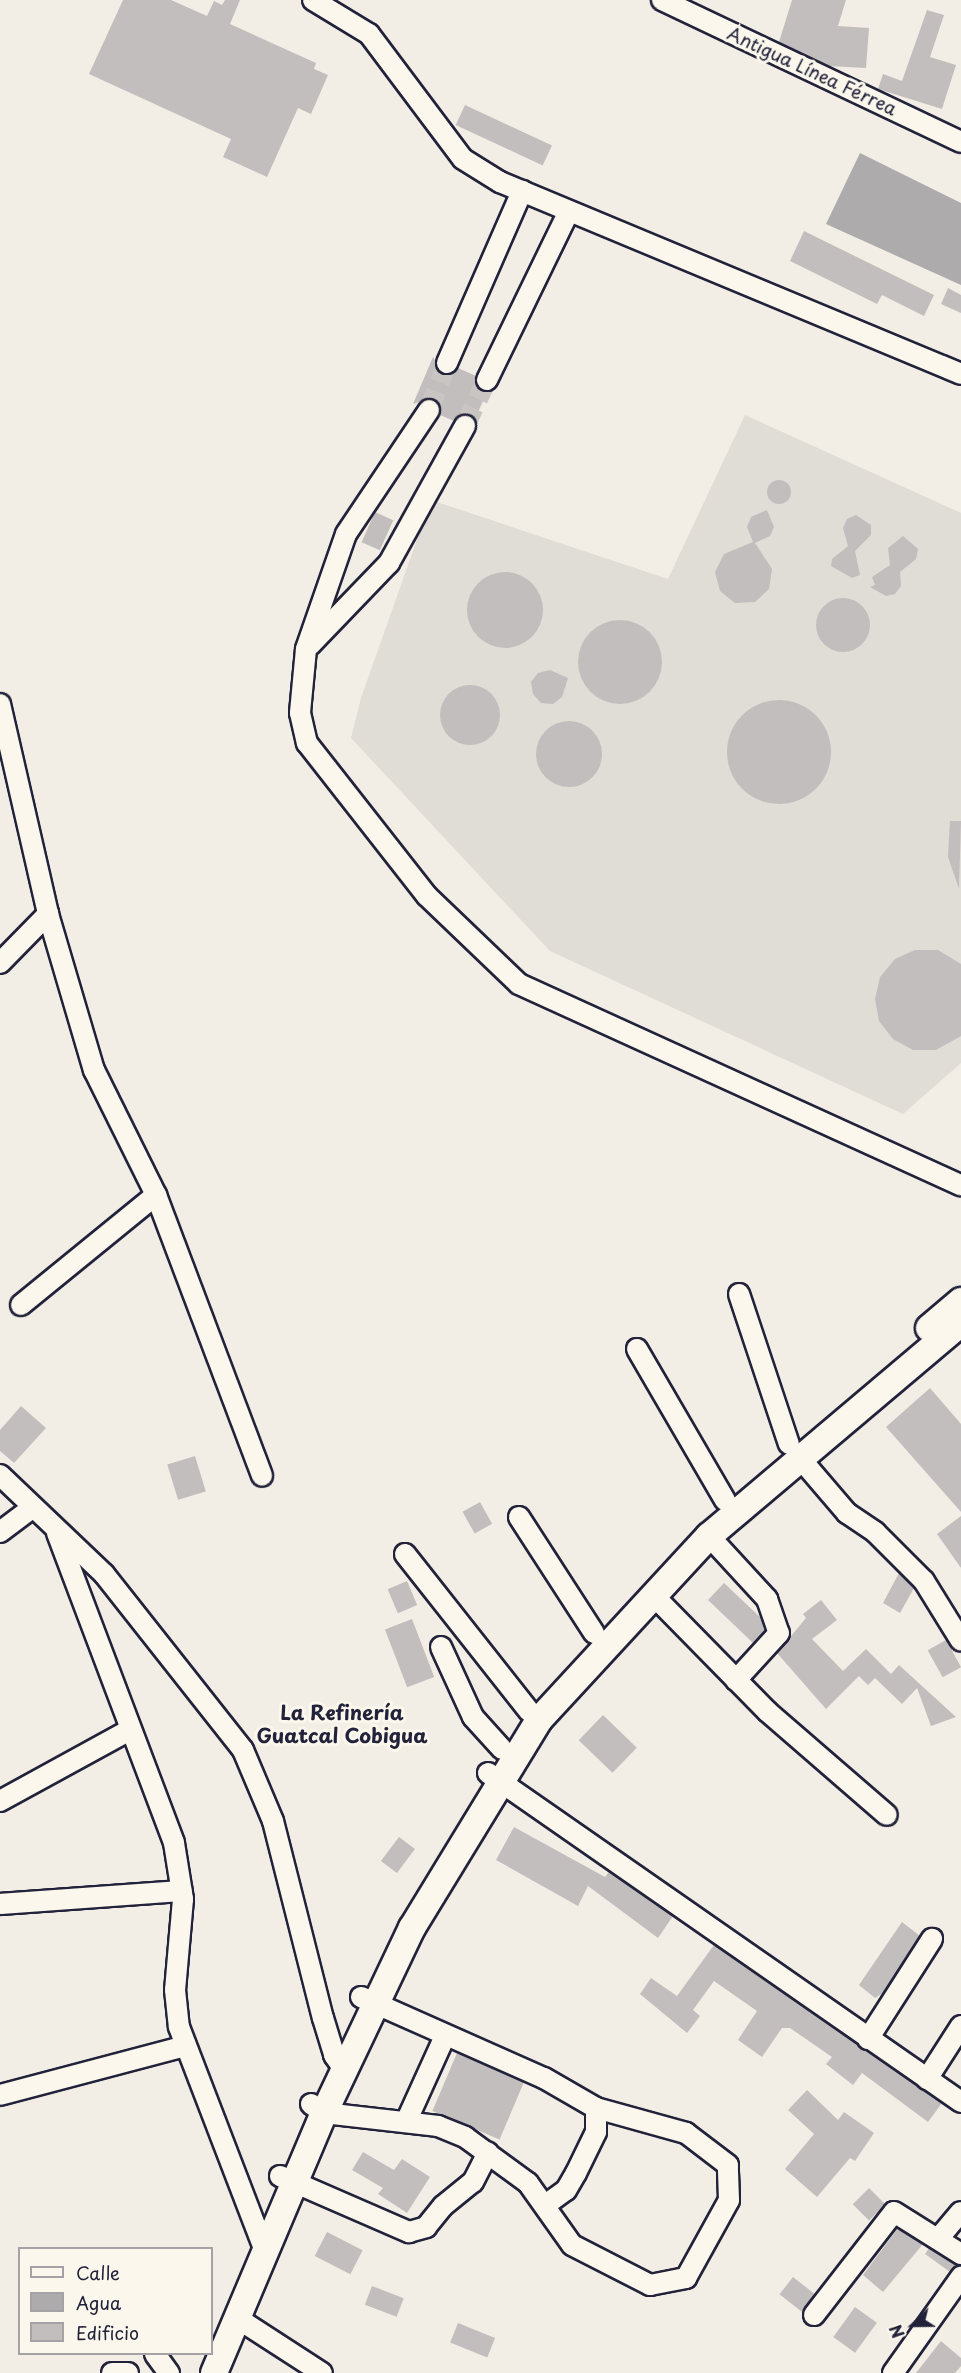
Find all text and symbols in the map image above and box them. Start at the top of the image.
street label: Antigua Línea Férrea [724,22,900,120]
district label: La Refinería Guatcal Cobigua [257,1701,427,1748]
legend [18,2247,213,2355]
text: Calle [76,2259,120,2286]
text: Agua [76,2289,121,2316]
north arrow [883,2295,943,2355]
text: Edificio [76,2319,139,2346]
text: N [883,2321,910,2342]

